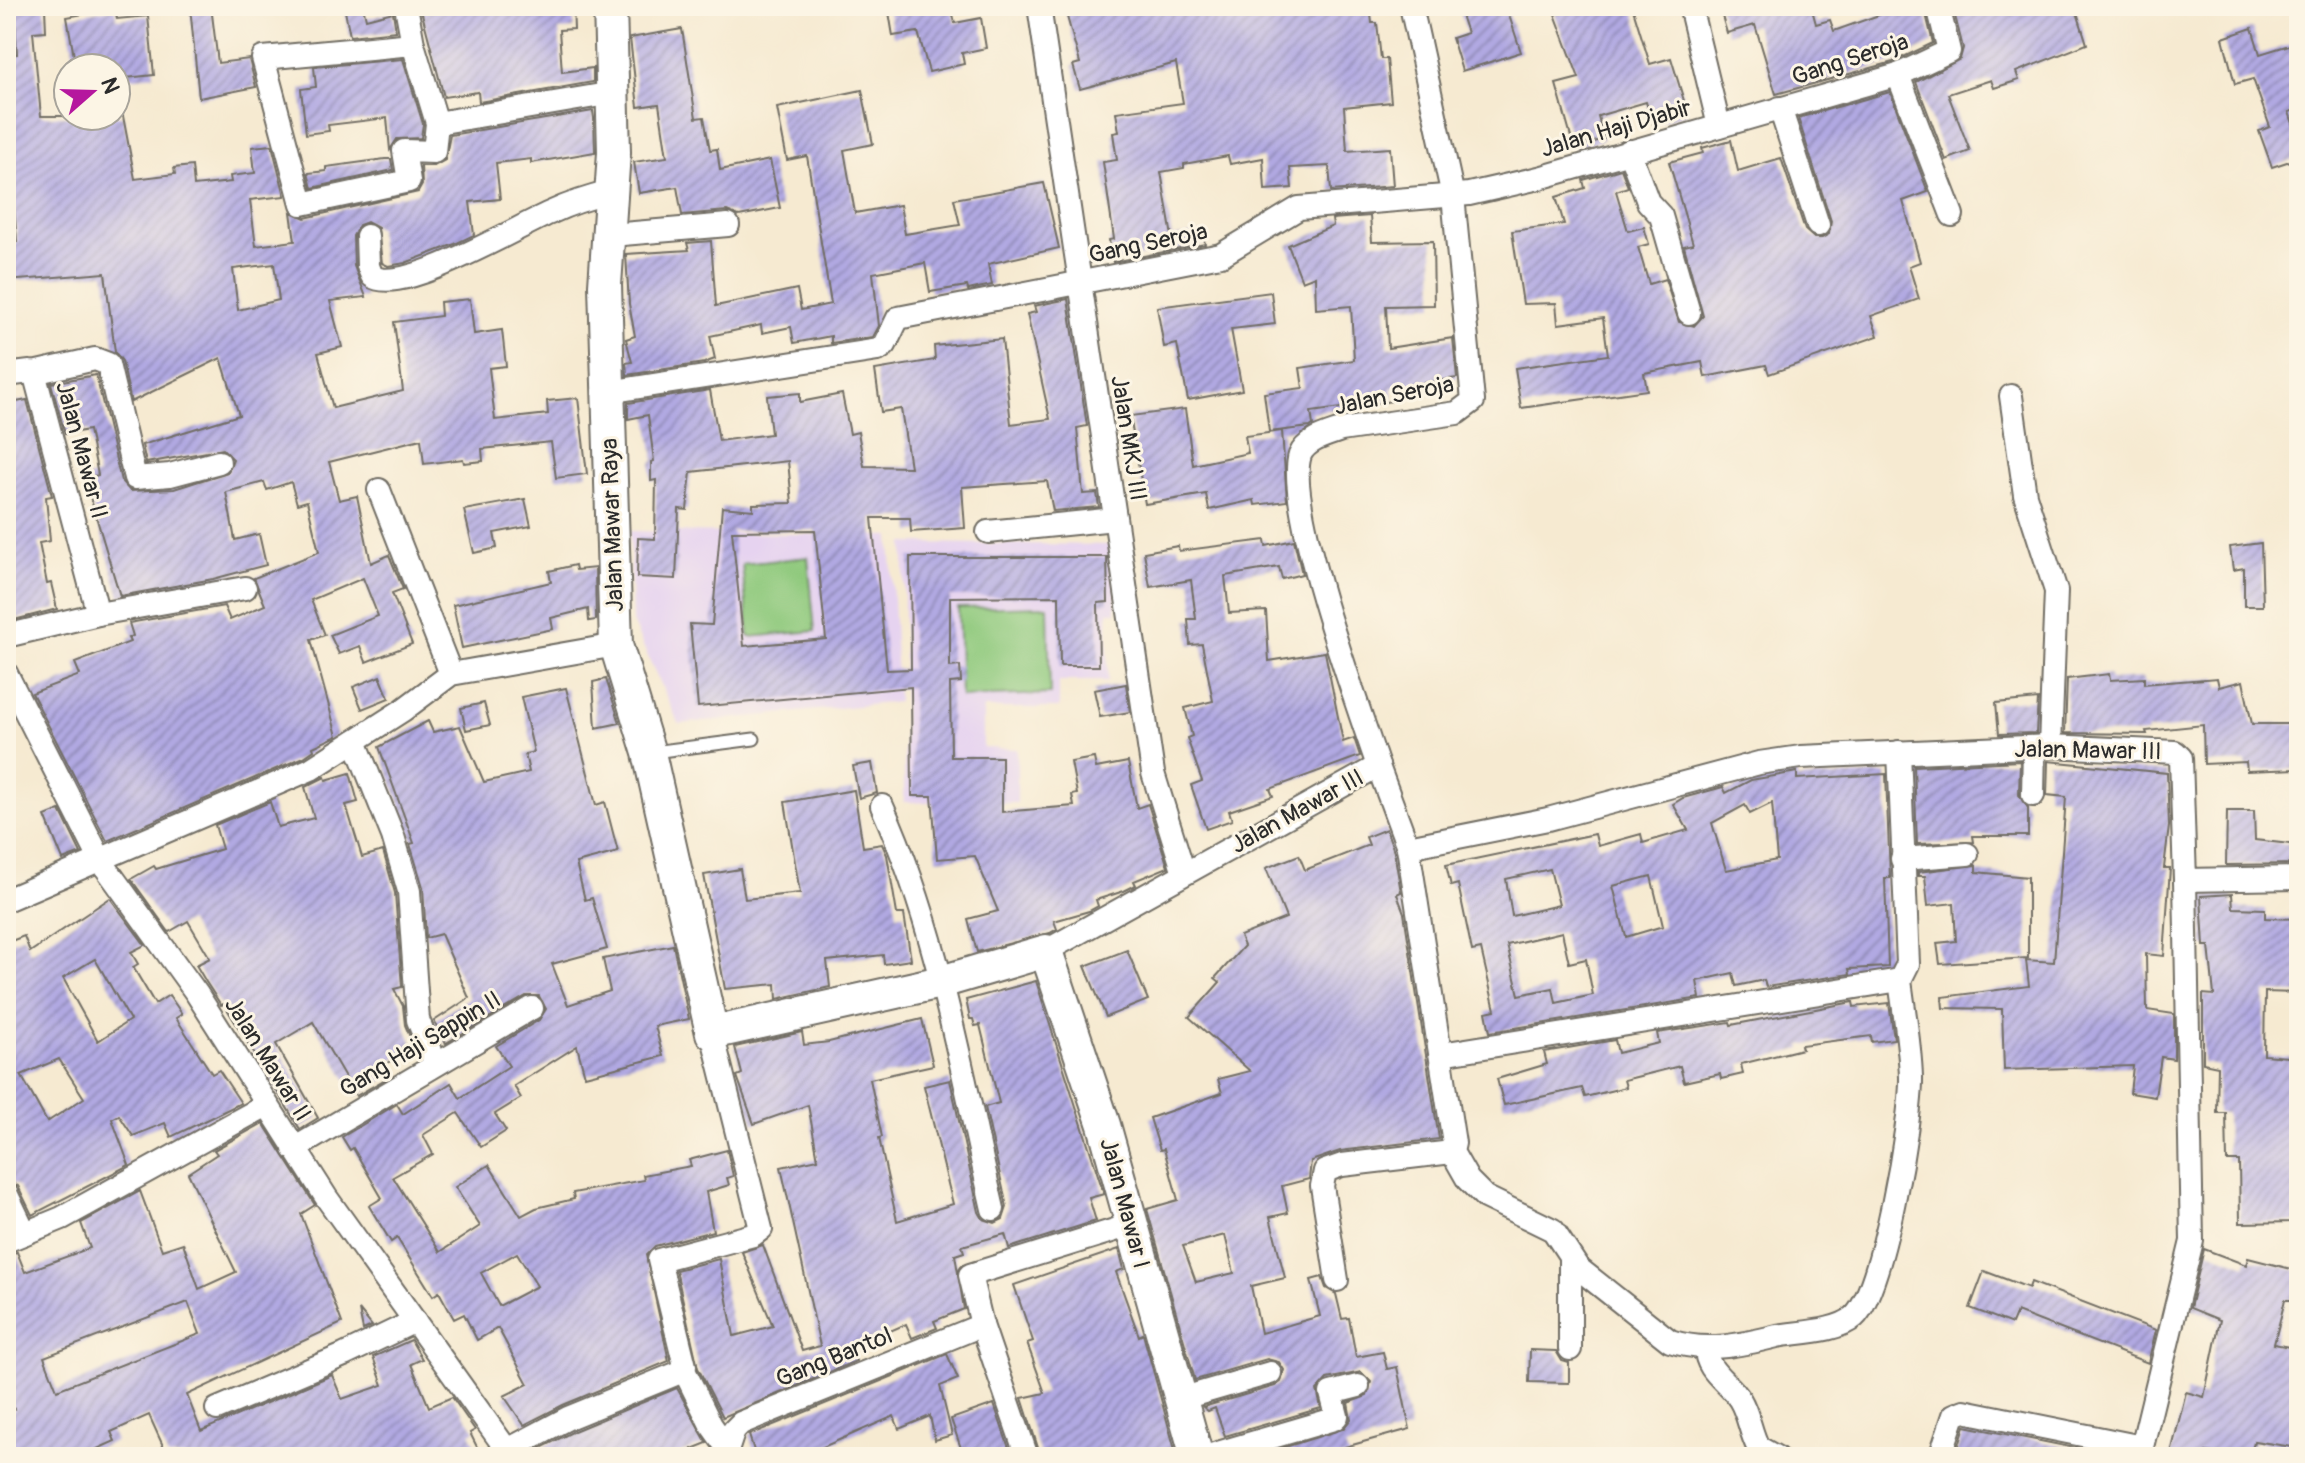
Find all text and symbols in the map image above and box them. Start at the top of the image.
street label: Gang Seroja [1788,27,1912,92]
north arrow [52,52,132,132]
text: N [94,74,126,97]
street label: Jalan Haji Djabir [1537,93,1695,164]
street label: Gang Seroja [1086,217,1210,270]
street label: Jalan Seroja [1332,370,1456,421]
street label: Jalan MKJ III [1104,373,1153,503]
street label: Jalan Mawar II [49,378,114,522]
street label: Jalan Mawar Raya [595,438,630,612]
street label: Jalan Mawar III [2014,735,2162,766]
street label: Jalan Mawar III [1226,763,1369,860]
street label: Gang Haji Sappin II [334,985,506,1104]
street label: Jalan Mawar II [218,992,317,1127]
street label: Jalan Mawar I [1093,1135,1156,1272]
street label: Gang Bantol [772,1321,897,1394]

